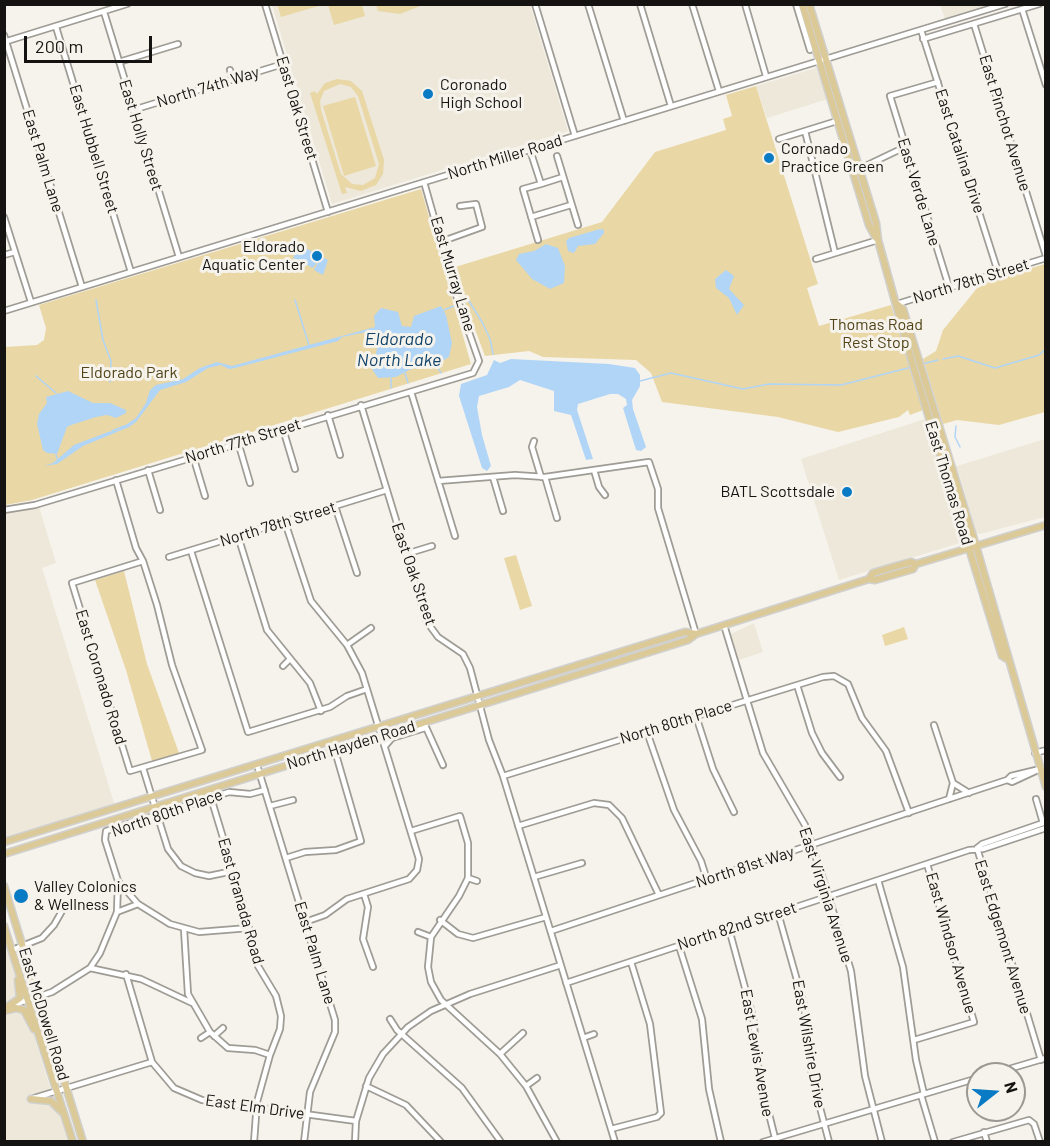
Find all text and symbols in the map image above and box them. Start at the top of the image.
scale bar [27,24,154,62]
text: 200 m [35,35,83,57]
street label: East Pinchot Avenue [975,52,1035,194]
street label: East Oak Street [272,54,322,162]
street label: North 74th Way [155,62,261,112]
place label: Coronado High School [440,75,522,113]
street label: East Holly Street [115,77,167,193]
street label: East Hubbell Street [65,82,123,216]
street label: East Catalina Drive [931,86,989,216]
marker: Coronado High School [421,87,435,101]
street label: East Palm Lane [18,107,68,215]
street label: North Miller Road [445,130,565,184]
street label: East Verde Lane [893,136,945,248]
place label: Coronado Practice Green [781,139,884,177]
marker: Coronado Practice Green [762,151,776,165]
street label: East Murray Lane [426,214,480,334]
place label: Eldorado Aquatic Center [202,237,305,275]
marker: Eldorado Aquatic Center [310,249,324,263]
street label: North 78th Street [911,254,1031,308]
park label: Thomas Road Rest Stop [829,315,923,353]
water label: Eldorado North Lake [357,328,441,370]
park label: Eldorado Park [81,363,177,383]
street label: North 77th Street [183,414,303,468]
street label: East Thomas Road [921,419,977,547]
place label: BATL Scottsdale [721,482,835,502]
marker: BATL Scottsdale [840,485,854,499]
street label: North 78th Street [218,497,338,551]
street label: East Oak Street [387,520,441,628]
street label: East Coronado Road [71,607,131,747]
street label: North 80th Place [618,696,734,748]
street label: North Hayden Road [284,716,418,774]
street label: North 80th Place [109,785,225,841]
street label: East Virginia Avenue [795,825,857,965]
street label: East Granada Road [214,836,268,966]
street label: North 81st Way [693,842,797,892]
street label: East Edgemont Avenue [970,857,1036,1017]
street label: East Windsor Avenue [922,870,980,1016]
place label: Valley Colonics & Wellness [34,877,137,915]
marker: Valley Colonics & Wellness [12,887,30,905]
street label: North 82nd Street [675,898,799,954]
street label: East Palm Lane [290,899,340,1007]
street label: East McDowell Road [15,945,73,1083]
street label: East Wilshire Drive [788,978,830,1110]
street label: East Lewis Avenue [736,988,778,1118]
north arrow [966,1062,1026,1122]
text: N [1001,1079,1022,1095]
street label: East Elm Drive [204,1091,306,1123]

